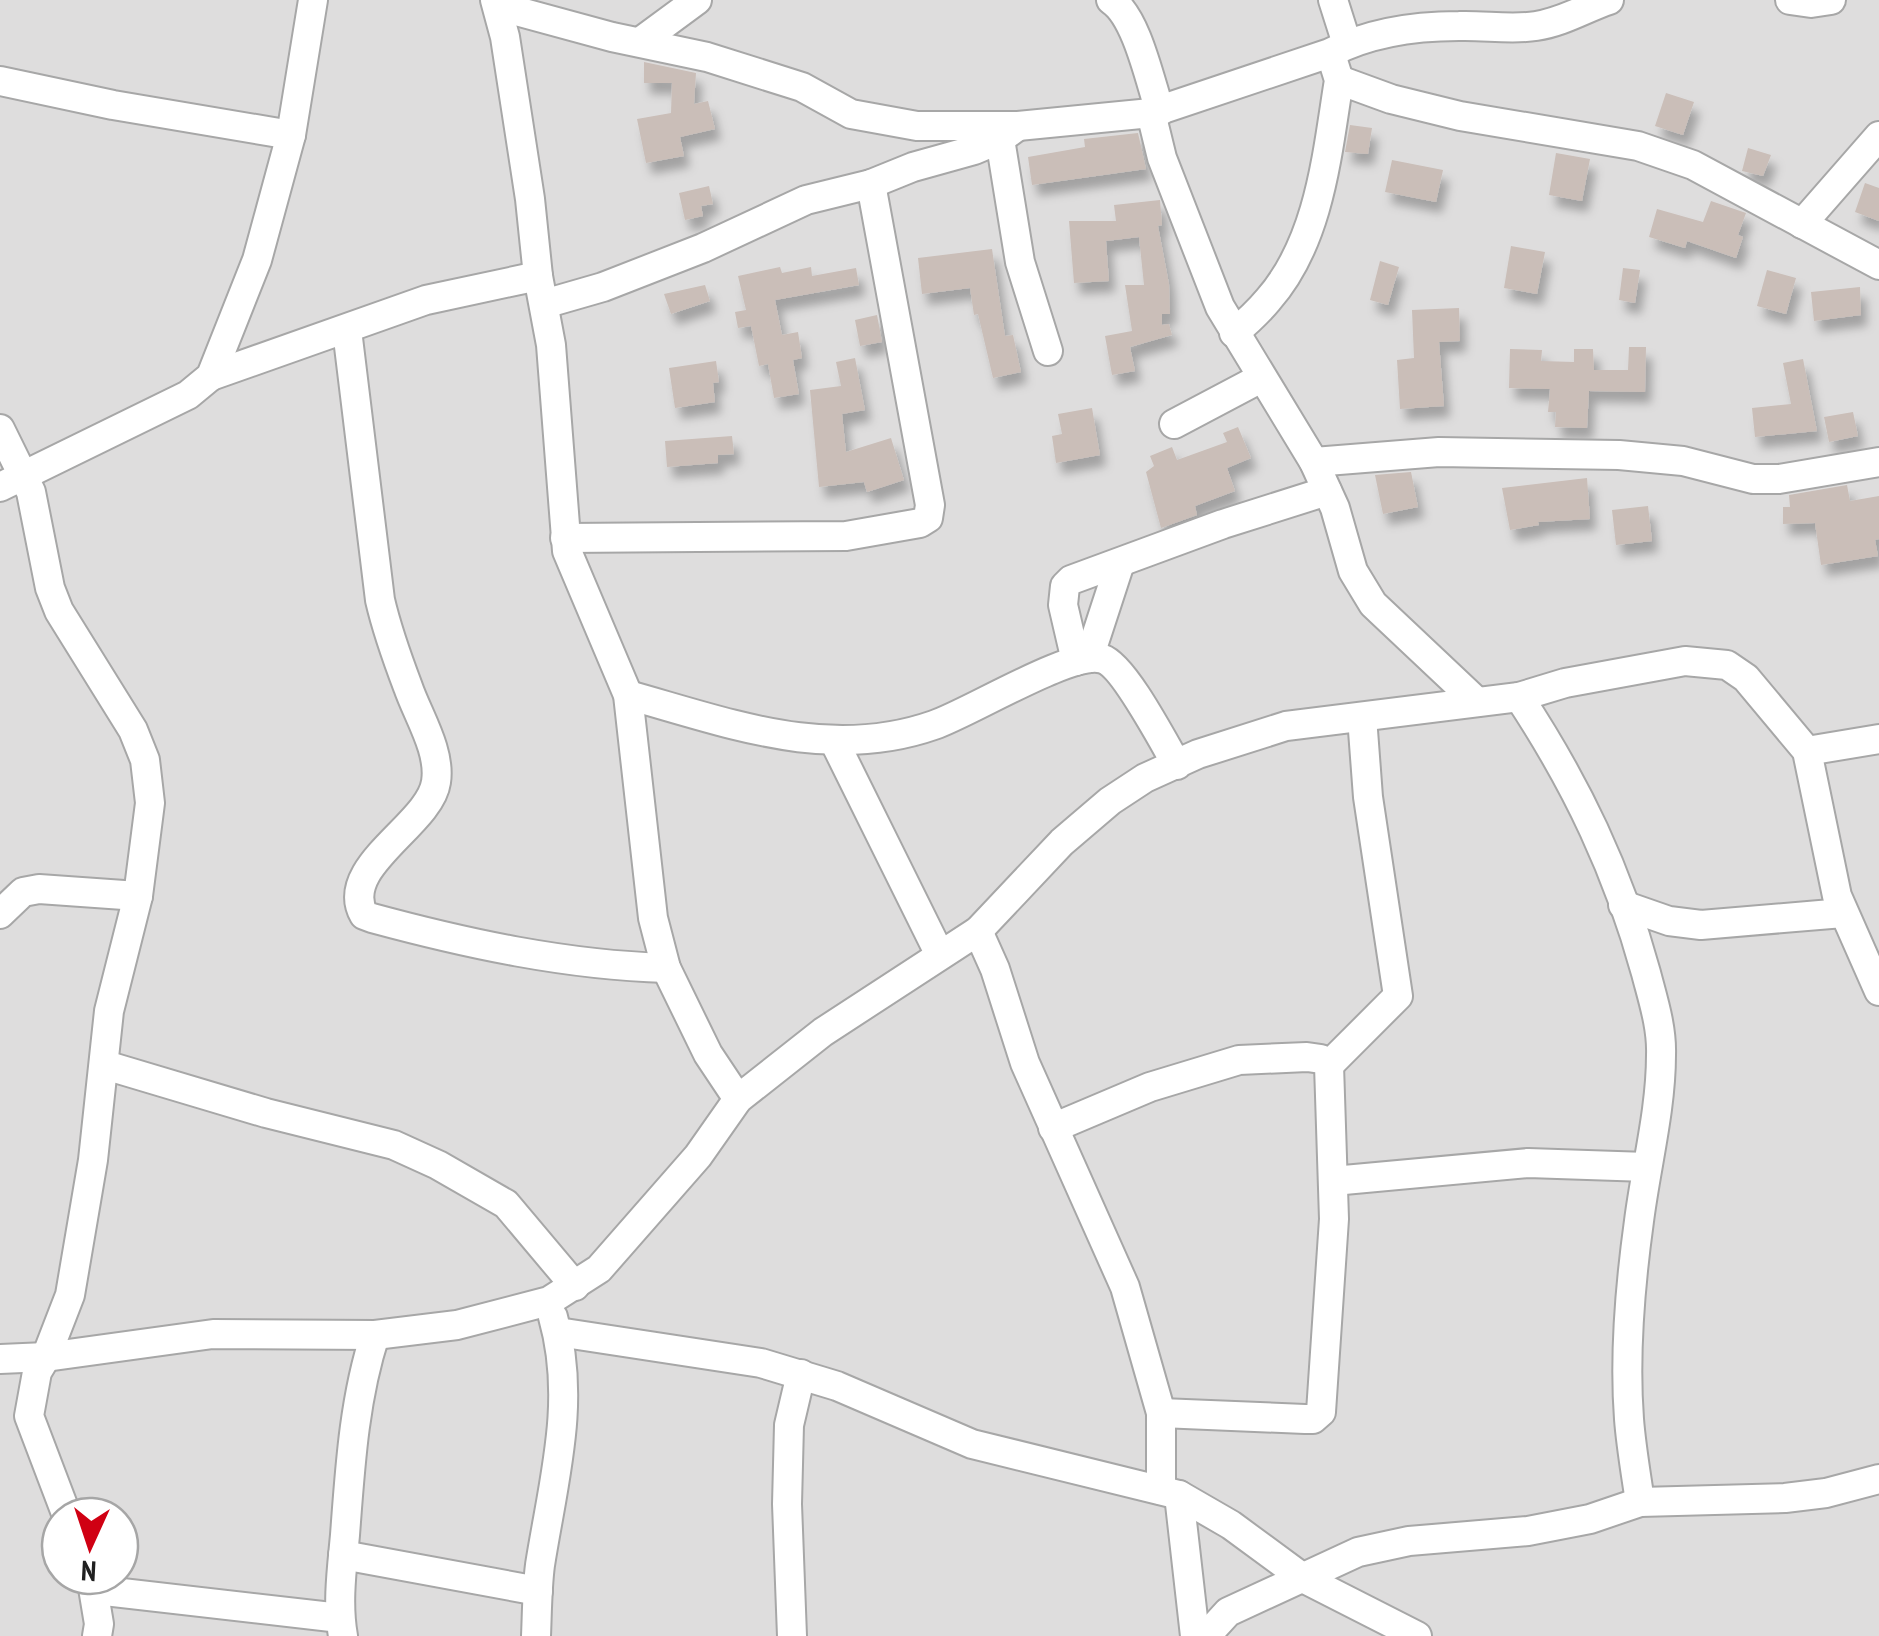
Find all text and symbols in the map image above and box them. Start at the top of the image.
north arrow [40,1496,140,1596]
text: N [80,1553,97,1590]

